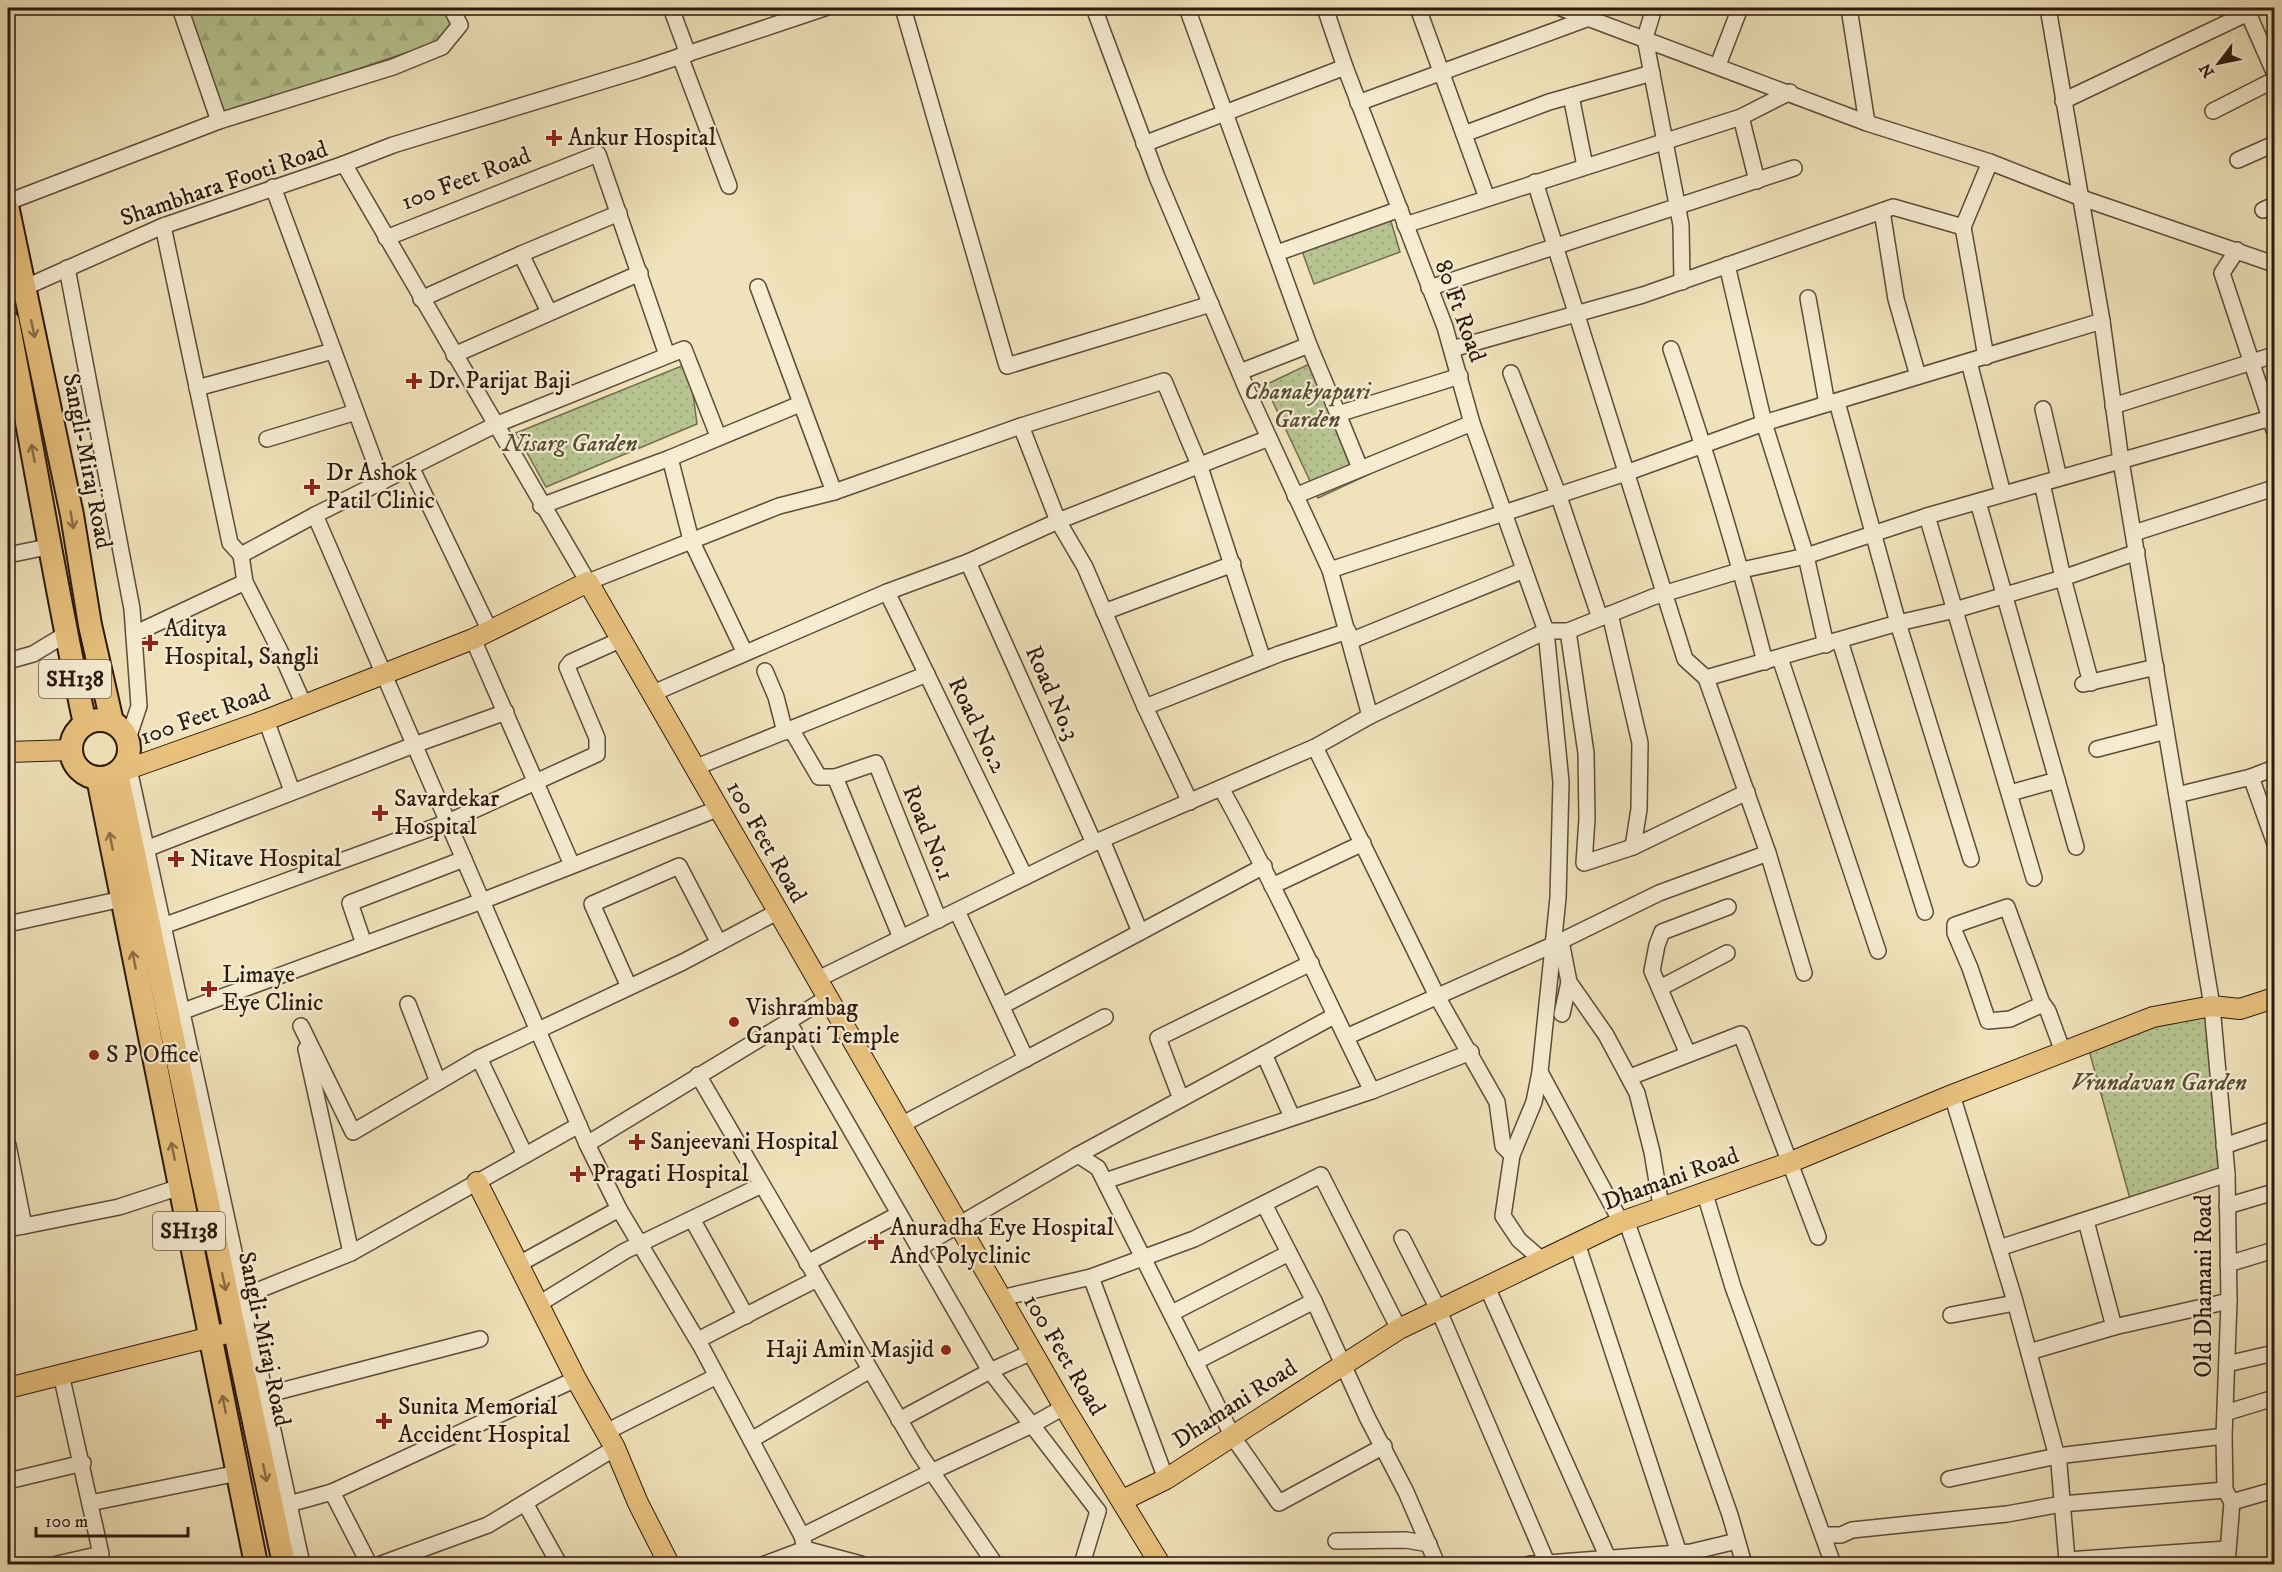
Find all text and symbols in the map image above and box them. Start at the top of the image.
north arrow [2189,33,2249,93]
text: N [2195,60,2219,81]
place label: Ankur Hospital [568,123,717,153]
marker: Ankur Hospital [545,129,563,147]
street label: Shambhara Footi Road [116,134,332,234]
street label: 100 Feet Road [397,141,535,217]
street label: 80 Ft Road [1428,256,1492,366]
one-way arrow [27,319,39,338]
place label: Dr. Parijat Baji [428,366,571,396]
street label: Sangli-Miraj Road [55,371,119,551]
marker: Dr. Parijat Baji [405,372,423,390]
park label: Chanakyapuri Garden [1244,377,1372,435]
park label: Nisarg Garden [501,429,637,459]
one-way arrow [27,443,38,463]
place label: Dr Ashok Patil Clinic [326,458,435,516]
marker: Dr Ashok Patil Clinic [303,478,321,496]
one-way arrow [67,509,78,529]
place label: Aditya Hospital, Sangli [164,614,319,672]
marker: Aditya Hospital, Sangli [141,634,159,652]
street label: Road No.3 [1018,641,1086,745]
road number: SH138 [39,660,111,698]
street label: Road No.2 [941,672,1013,778]
street label: 100 Feet Road [136,678,274,752]
street label: 100 Feet Road [719,776,813,909]
street label: Road No.1 [895,781,961,885]
place label: Savardekar Hospital [394,784,499,842]
marker: Savardekar Hospital [371,804,389,822]
one-way arrow [104,832,116,851]
place label: Nitave Hospital [190,844,342,874]
marker: Nitave Hospital [167,850,185,868]
one-way arrow [128,951,139,970]
place label: Limaye Eye Clinic [222,960,323,1018]
marker: Limaye Eye Clinic [200,980,218,998]
place label: Vishrambag Ganpati Temple [745,993,900,1051]
marker: Vishrambag Ganpati Temple [727,1015,741,1029]
place label: S P Office [106,1040,199,1070]
marker: S P Office [87,1048,101,1062]
park label: Vrundavan Garden [2071,1068,2247,1098]
place label: Sanjeevani Hospital [650,1127,839,1157]
marker: Sanjeevani Hospital [628,1133,646,1151]
street label: Dhamani Road [1599,1141,1743,1217]
one-way arrow [167,1142,178,1162]
place label: Pragati Hospital [592,1159,749,1189]
marker: Pragati Hospital [569,1165,587,1183]
street label: Old Dhamani Road [2189,1194,2219,1378]
road number: SH138 [153,1212,225,1250]
place label: Anuradha Eye Hospital And Polyclinic [890,1213,1115,1271]
marker: Anuradha Eye Hospital And Polyclinic [867,1233,885,1251]
street label: Sangli-Miraj Road [231,1249,297,1429]
one-way arrow [219,1273,231,1292]
street label: 100 Feet Road [1016,1289,1112,1421]
place label: Haji Amin Masjid [765,1335,934,1365]
marker: Haji Amin Masjid [939,1343,953,1357]
street label: Dhamani Road [1167,1353,1303,1455]
place label: Sunita Memorial Accident Hospital [398,1392,571,1450]
one-way arrow [218,1395,229,1414]
marker: Sunita Memorial Accident Hospital [375,1412,393,1430]
one-way arrow [260,1463,271,1482]
scale bar [36,1500,188,1538]
text: 100 m [45,1511,88,1533]

